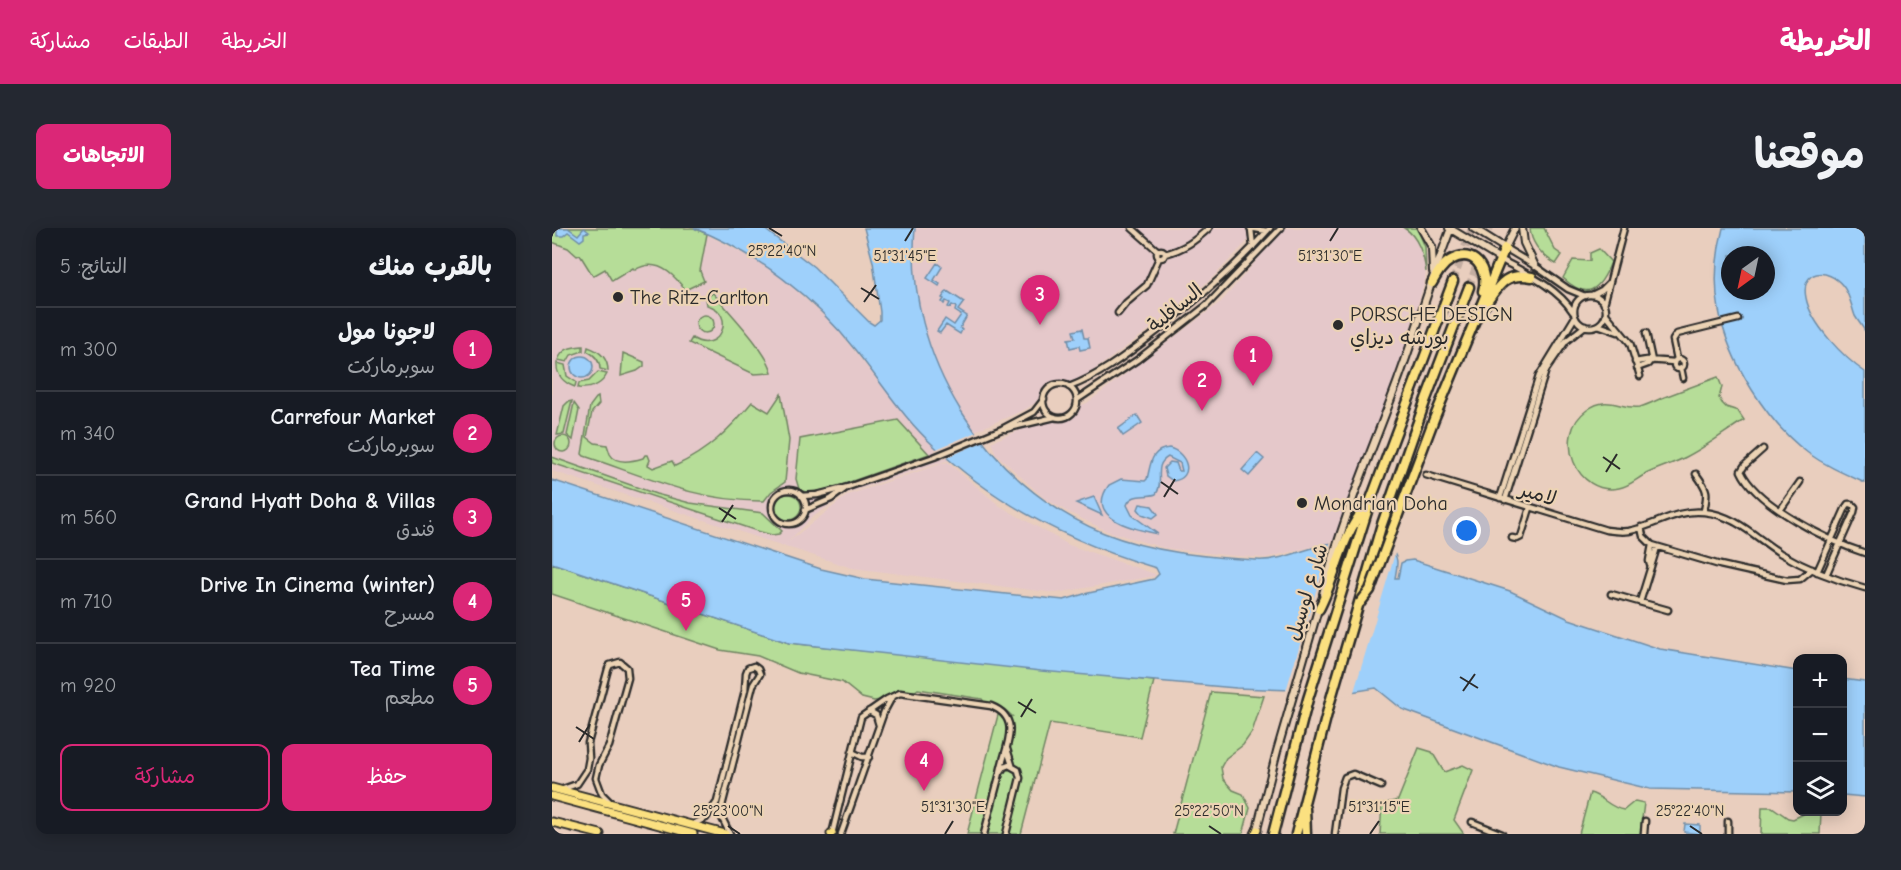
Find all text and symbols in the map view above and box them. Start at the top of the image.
text: الخريطة [1780,25,1871,57]
text: مشاركة [30,29,91,53]
text: الطبقات [124,29,189,53]
text: الخريطة [222,29,287,53]
button: الاتجاهات [36,124,171,189]
text: موقعنا [1754,130,1865,179]
text: 25°22'40"N [748,242,816,260]
north arrow [1721,246,1775,300]
text: 51°31'45"E [874,247,936,265]
text: 51°31'30"E [1298,247,1362,265]
text: بالقرب منك [369,252,492,282]
text: النتائج: 5 [60,255,127,278]
pin: 3 [1020,276,1060,325]
street label: السافلية [1143,279,1207,337]
place label: The Ritz-Carlton [630,286,768,309]
marker: The Ritz-Carlton [611,290,625,304]
place label: PORSCHE DESIGN بورشه ديزاي [1350,303,1513,352]
marker: PORSCHE DESIGN بورشه ديزاي [1331,318,1345,332]
text: لاجونا مول [338,319,435,345]
pin: 1 [1234,336,1272,386]
text: 300 m [60,338,118,361]
text: 1 [469,338,476,361]
text: سوبرماركت [347,355,435,378]
pin: 2 [1182,362,1222,411]
text: Carrefour Market [270,404,435,430]
text: 340 m [60,422,115,445]
text: 2 [468,422,477,445]
text: سوبرماركت [347,434,435,457]
street label: لامير [1515,477,1559,510]
text: Grand Hyatt Doha & Villas [185,488,435,514]
place label: Mondrian Doha [1314,492,1448,515]
marker: Mondrian Doha [1295,496,1309,510]
text: 560 m [60,506,117,529]
text: 3 [468,506,477,529]
your location [1452,516,1481,545]
text: فندق [396,518,435,541]
street label: شارع لوسيل [1281,541,1335,644]
text: Drive In Cinema (winter) [200,572,435,598]
pin: 5 [666,582,706,631]
text: 710 m [60,590,113,613]
text: 4 [468,590,477,613]
text: مسرح [384,602,435,625]
map controls [1793,654,1847,816]
button: + [1793,654,1847,708]
text: Tea Time [350,656,435,682]
text: 920 m [60,674,117,697]
text: 5 [467,674,478,697]
text: مطعم [384,686,435,709]
button: − [1793,708,1847,762]
pin: 4 [904,742,944,791]
button: مشاركة [60,744,270,811]
button: حفظ [282,744,492,811]
button: layers [1793,762,1847,816]
text: 51°31'30"E [921,798,985,816]
text: 51°31'15"E [1348,798,1410,816]
text: 25°23'00"N [693,802,763,820]
text: 25°22'50"N [1174,802,1244,820]
text: 25°22'40"N [1656,802,1724,820]

